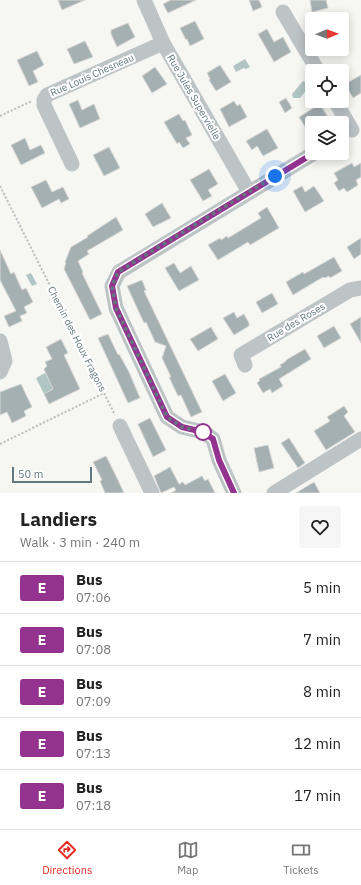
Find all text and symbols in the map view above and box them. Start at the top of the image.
north arrow [305,12,349,56]
map controls [305,12,349,160]
street label: Rue Louis Chesneau [48,51,136,99]
street label: Rue Jules Supervielle [164,52,224,142]
button: locate [305,64,349,108]
button: layers [305,116,349,160]
your location [265,166,285,186]
street label: Chemin des Houx Fragons [45,284,109,394]
street label: Rue des Roses [265,299,328,344]
unlabelled marker [194,423,212,441]
scale bar [12,465,92,484]
text: 50 m [18,467,43,481]
button: heart [299,506,341,548]
text: Landiers [20,507,97,531]
text: Walk · 3 min · 240 m [20,534,140,551]
text: Bus [76,570,103,589]
text: 5 min [303,578,341,597]
text: E [38,579,46,597]
text: 07:06 [76,589,111,606]
text: Bus [76,622,103,641]
text: 7 min [303,630,341,649]
text: E [38,631,46,649]
text: 07:08 [76,641,111,658]
text: Bus [76,674,103,693]
text: 8 min [303,682,341,701]
text: E [38,683,46,701]
text: 07:09 [76,693,111,710]
text: Bus [76,726,103,745]
text: 12 min [294,734,341,753]
text: E [38,735,46,753]
text: 07:13 [76,745,111,762]
text: Bus [76,778,103,797]
text: 17 min [294,786,341,805]
text: E [38,787,46,805]
text: 07:18 [76,797,111,814]
tab: Directions [42,839,92,877]
tab: Map [177,839,199,877]
tab: Tickets [283,839,319,877]

